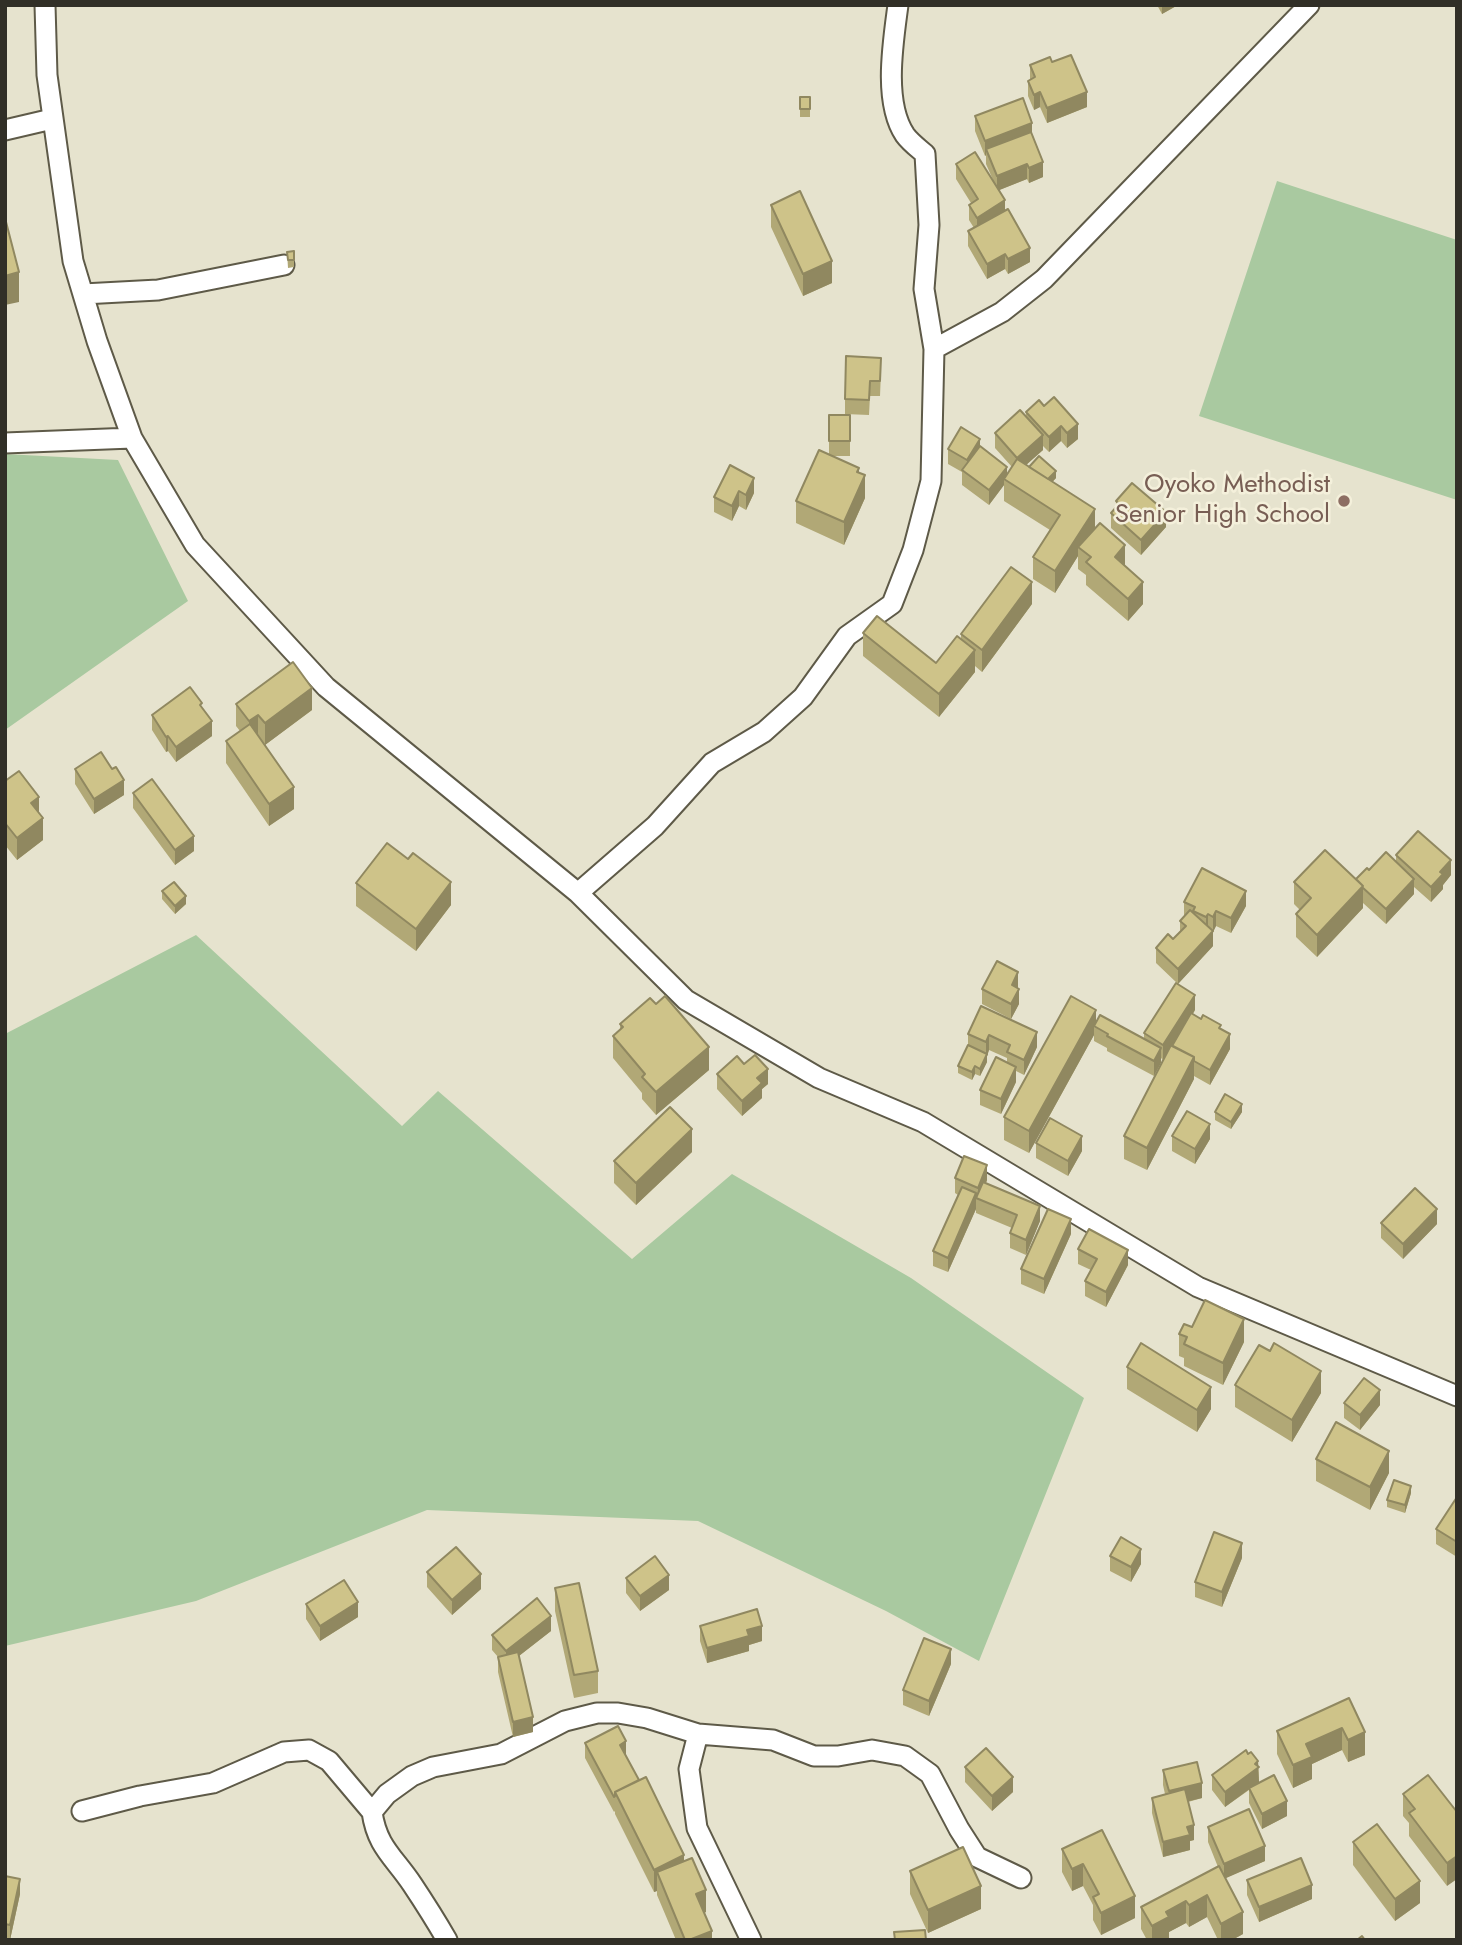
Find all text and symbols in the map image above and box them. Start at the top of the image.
place label: Oyoko Methodist Senior High School [1115,470,1330,532]
marker: Oyoko Methodist Senior High School [1336,493,1352,509]

